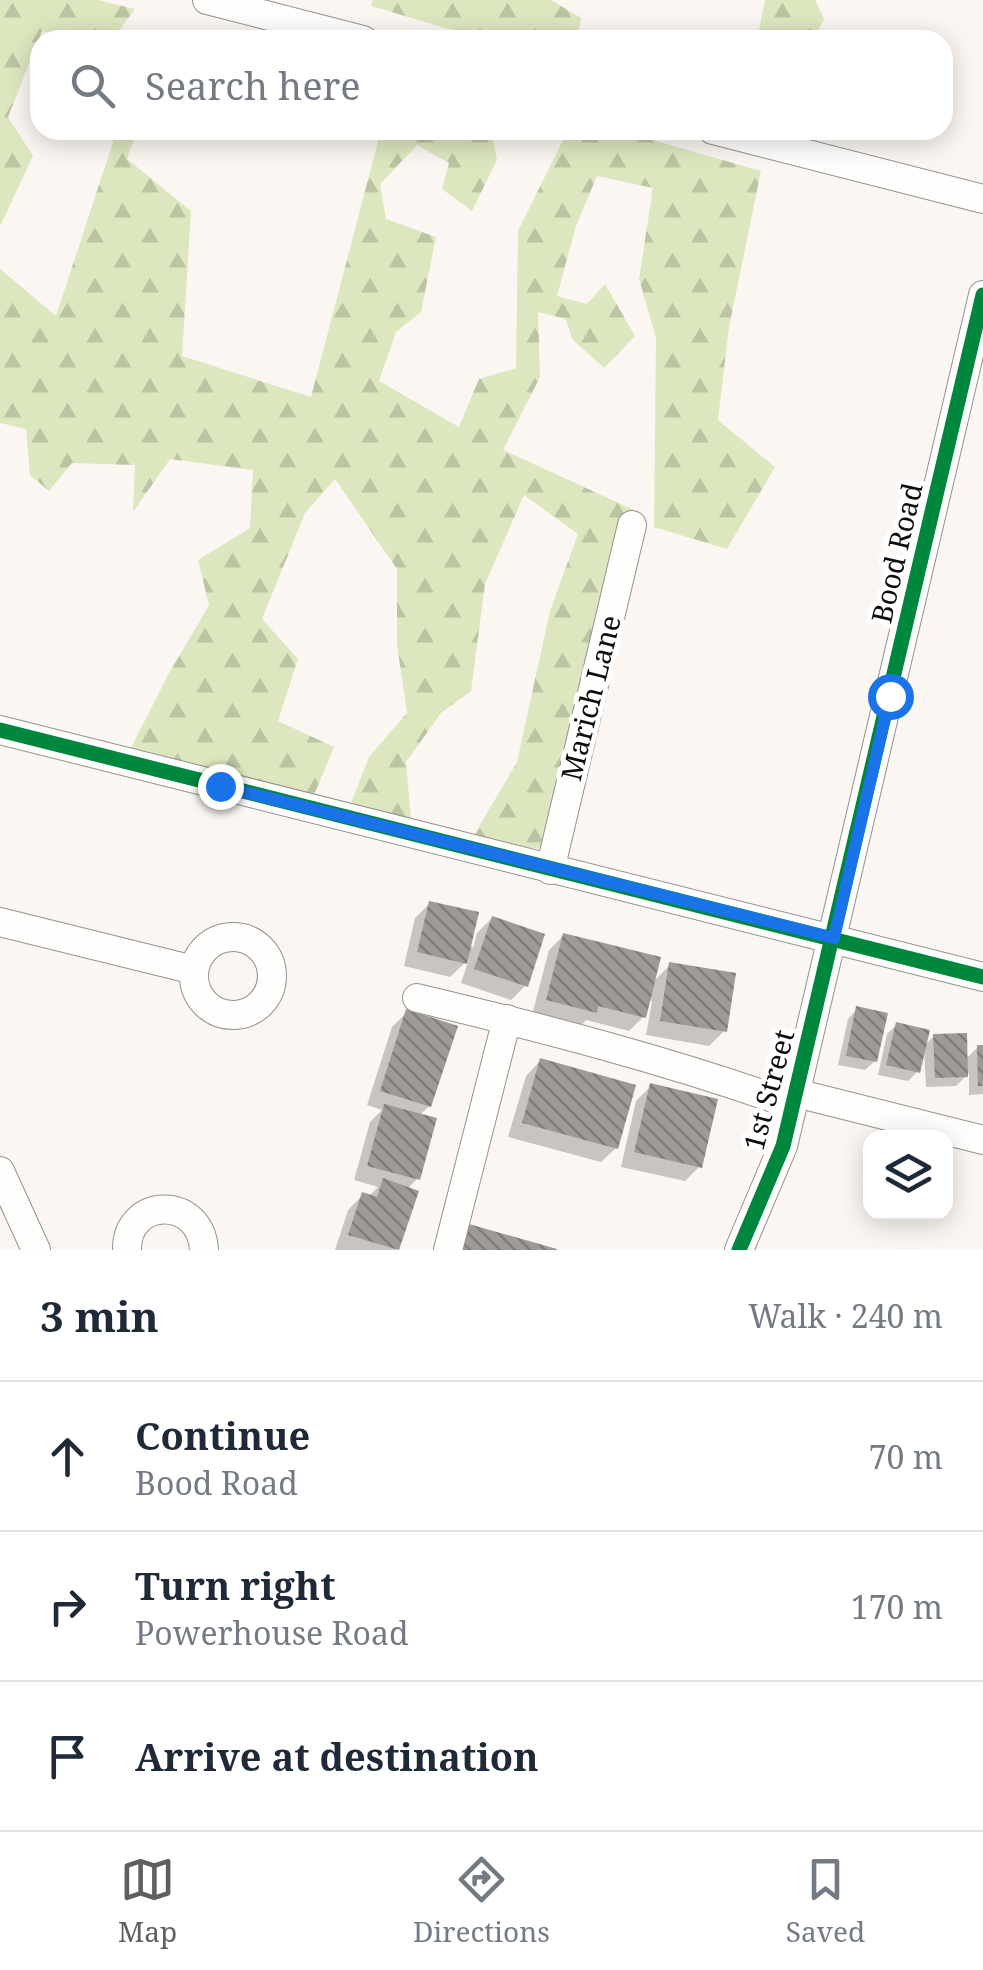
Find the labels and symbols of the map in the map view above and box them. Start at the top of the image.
street label: Bood Road [861,479,931,627]
street label: Marich Lane [551,611,629,784]
route start [868,674,914,720]
route end [198,764,244,810]
street label: 1st Street [734,1025,802,1154]

